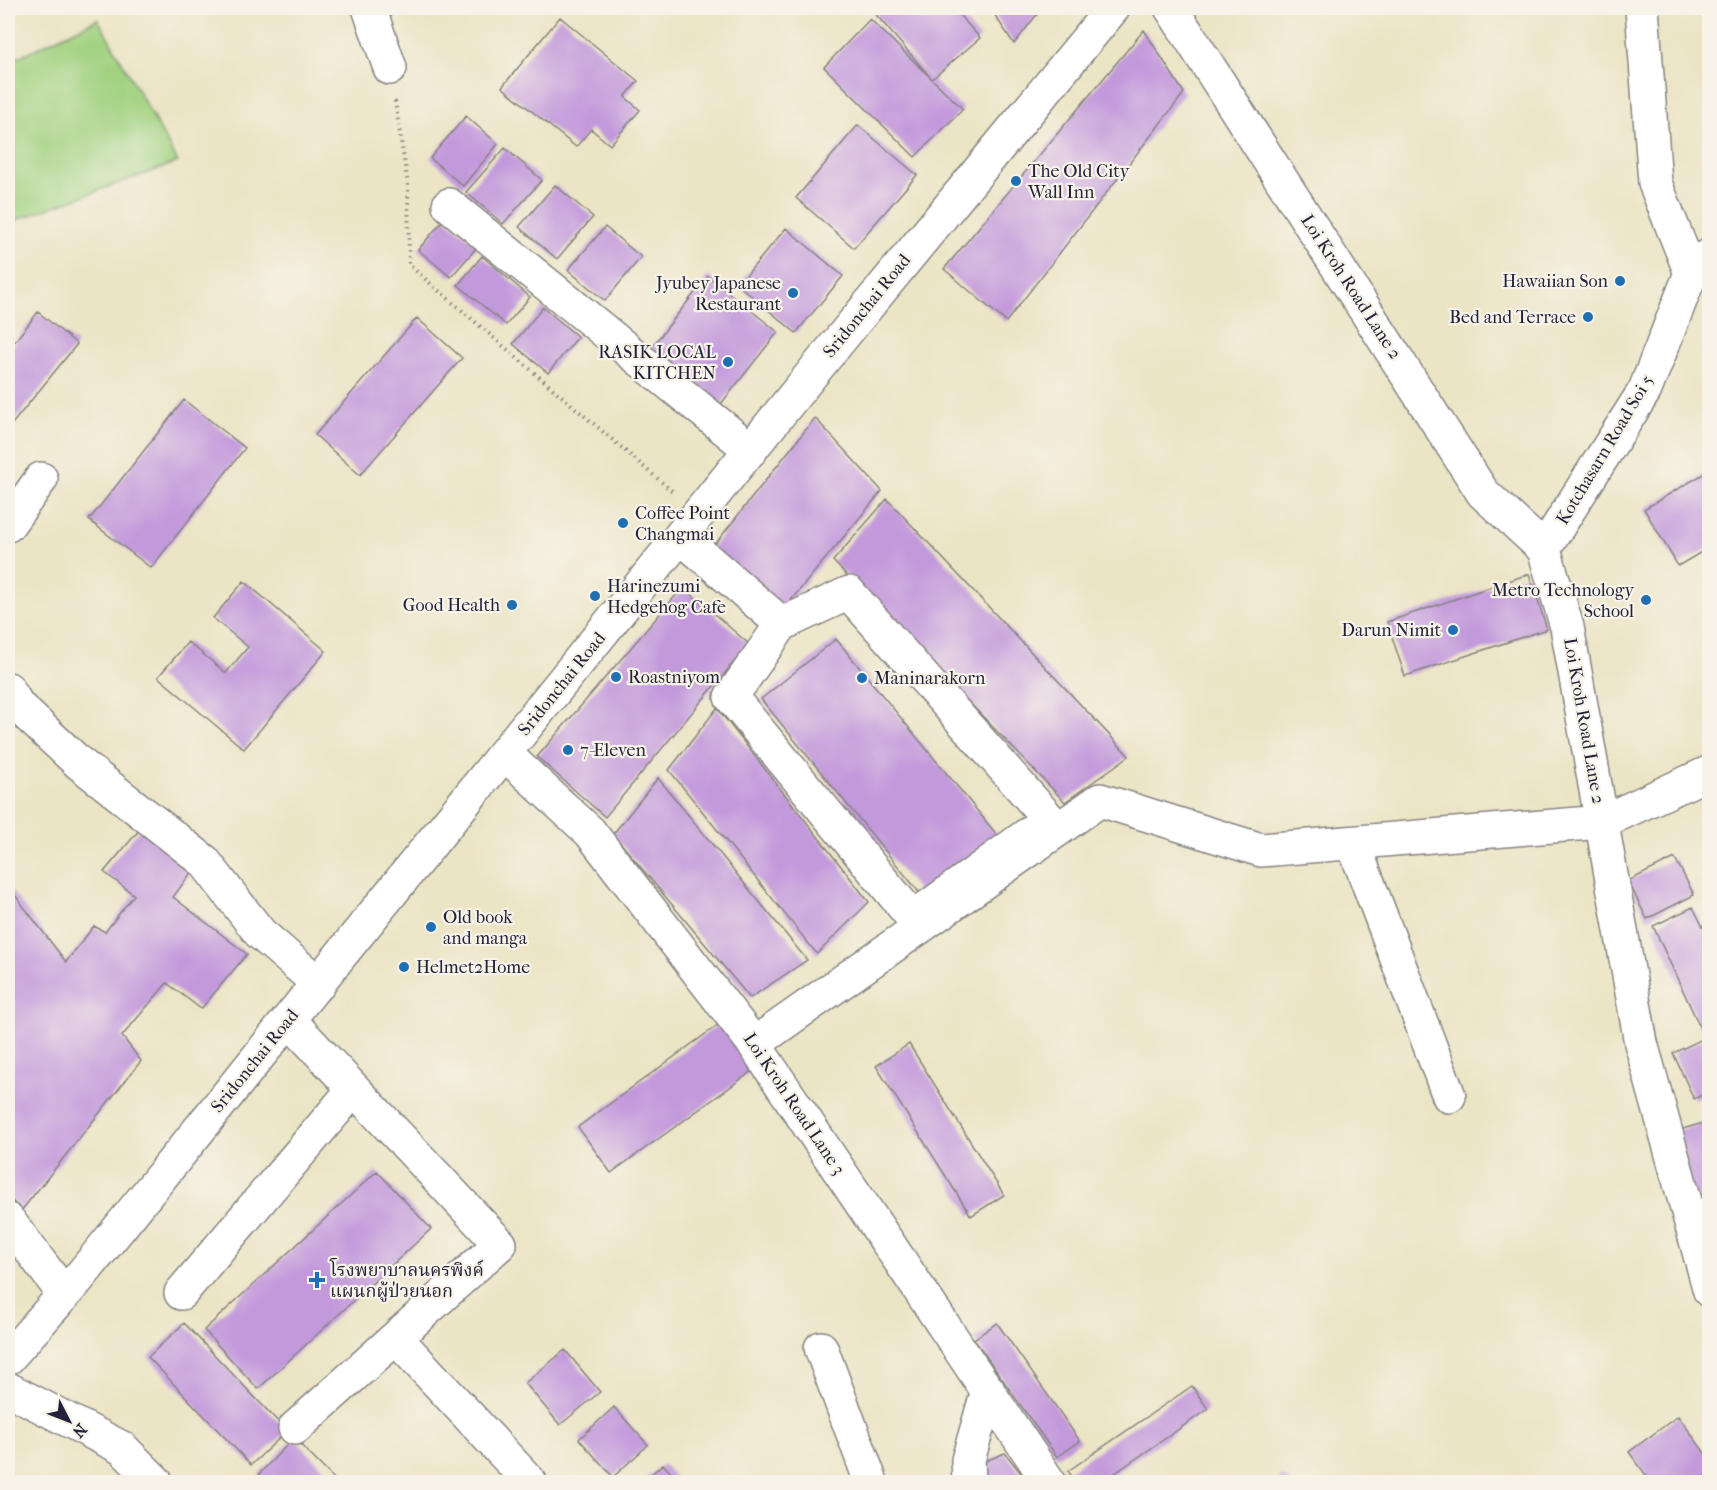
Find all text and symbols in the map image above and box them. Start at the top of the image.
place label: The Old City Wall Inn [1027,161,1131,203]
marker: The Old City Wall Inn [1009,174,1023,188]
street label: Loi Kroh Road Lane 2 [1296,211,1406,363]
street label: Sridonchai Road [819,250,915,362]
place label: Hawaiian Son [1502,271,1609,292]
place label: Jyubey Japanese Restaurant [654,273,782,315]
marker: Hawaiian Son [1613,274,1627,288]
marker: Jyubey Japanese Restaurant [786,286,800,300]
place label: Bed and Terrace [1449,307,1576,328]
marker: Bed and Terrace [1581,310,1595,324]
place label: RASIK LOCAL KITCHEN [598,342,716,384]
marker: RASIK LOCAL KITCHEN [721,355,735,369]
street label: Kotchasarn Road Soi 5 [1552,371,1658,529]
place label: Coffee Point Changmai [635,503,731,545]
marker: Coffee Point Changmai [616,516,630,530]
place label: Harinezumi Hedgehog Cafe [607,576,726,618]
place label: Metro Technology School [1492,580,1635,622]
marker: Harinezumi Hedgehog Cafe [588,589,602,603]
marker: Metro Technology School [1639,593,1653,607]
place label: Good Health [403,595,500,616]
marker: Good Health [505,598,519,612]
place label: Darun Nimit [1341,620,1442,641]
marker: Darun Nimit [1446,623,1460,637]
street label: Sridonchai Road [514,628,610,740]
street label: Loi Kroh Road Lane 2 [1559,636,1609,806]
place label: Roastniyom [628,667,720,688]
place label: Maninarakorn [874,668,986,689]
marker: Roastniyom [609,670,623,684]
marker: Maninarakorn [855,671,869,685]
place label: 7-Eleven [580,740,646,761]
marker: 7-Eleven [561,743,575,757]
place label: Old book and manga [443,907,528,949]
marker: Old book and manga [424,920,438,934]
place label: Helmet2Home [416,957,530,978]
marker: Helmet2Home [397,960,411,974]
street label: Sridonchai Road [207,1005,303,1117]
street label: Loi Kroh Road Lane 3 [739,1029,849,1179]
place label: โรงพยาบาลนครพิงค์ แผนกผู้ป่วยนอก [329,1257,484,1302]
marker: โรงพยาบาลนครพิงค์ แผนกผู้ป่วยนอก [308,1271,326,1289]
north arrow [39,1391,99,1451]
text: N [68,1420,91,1442]

